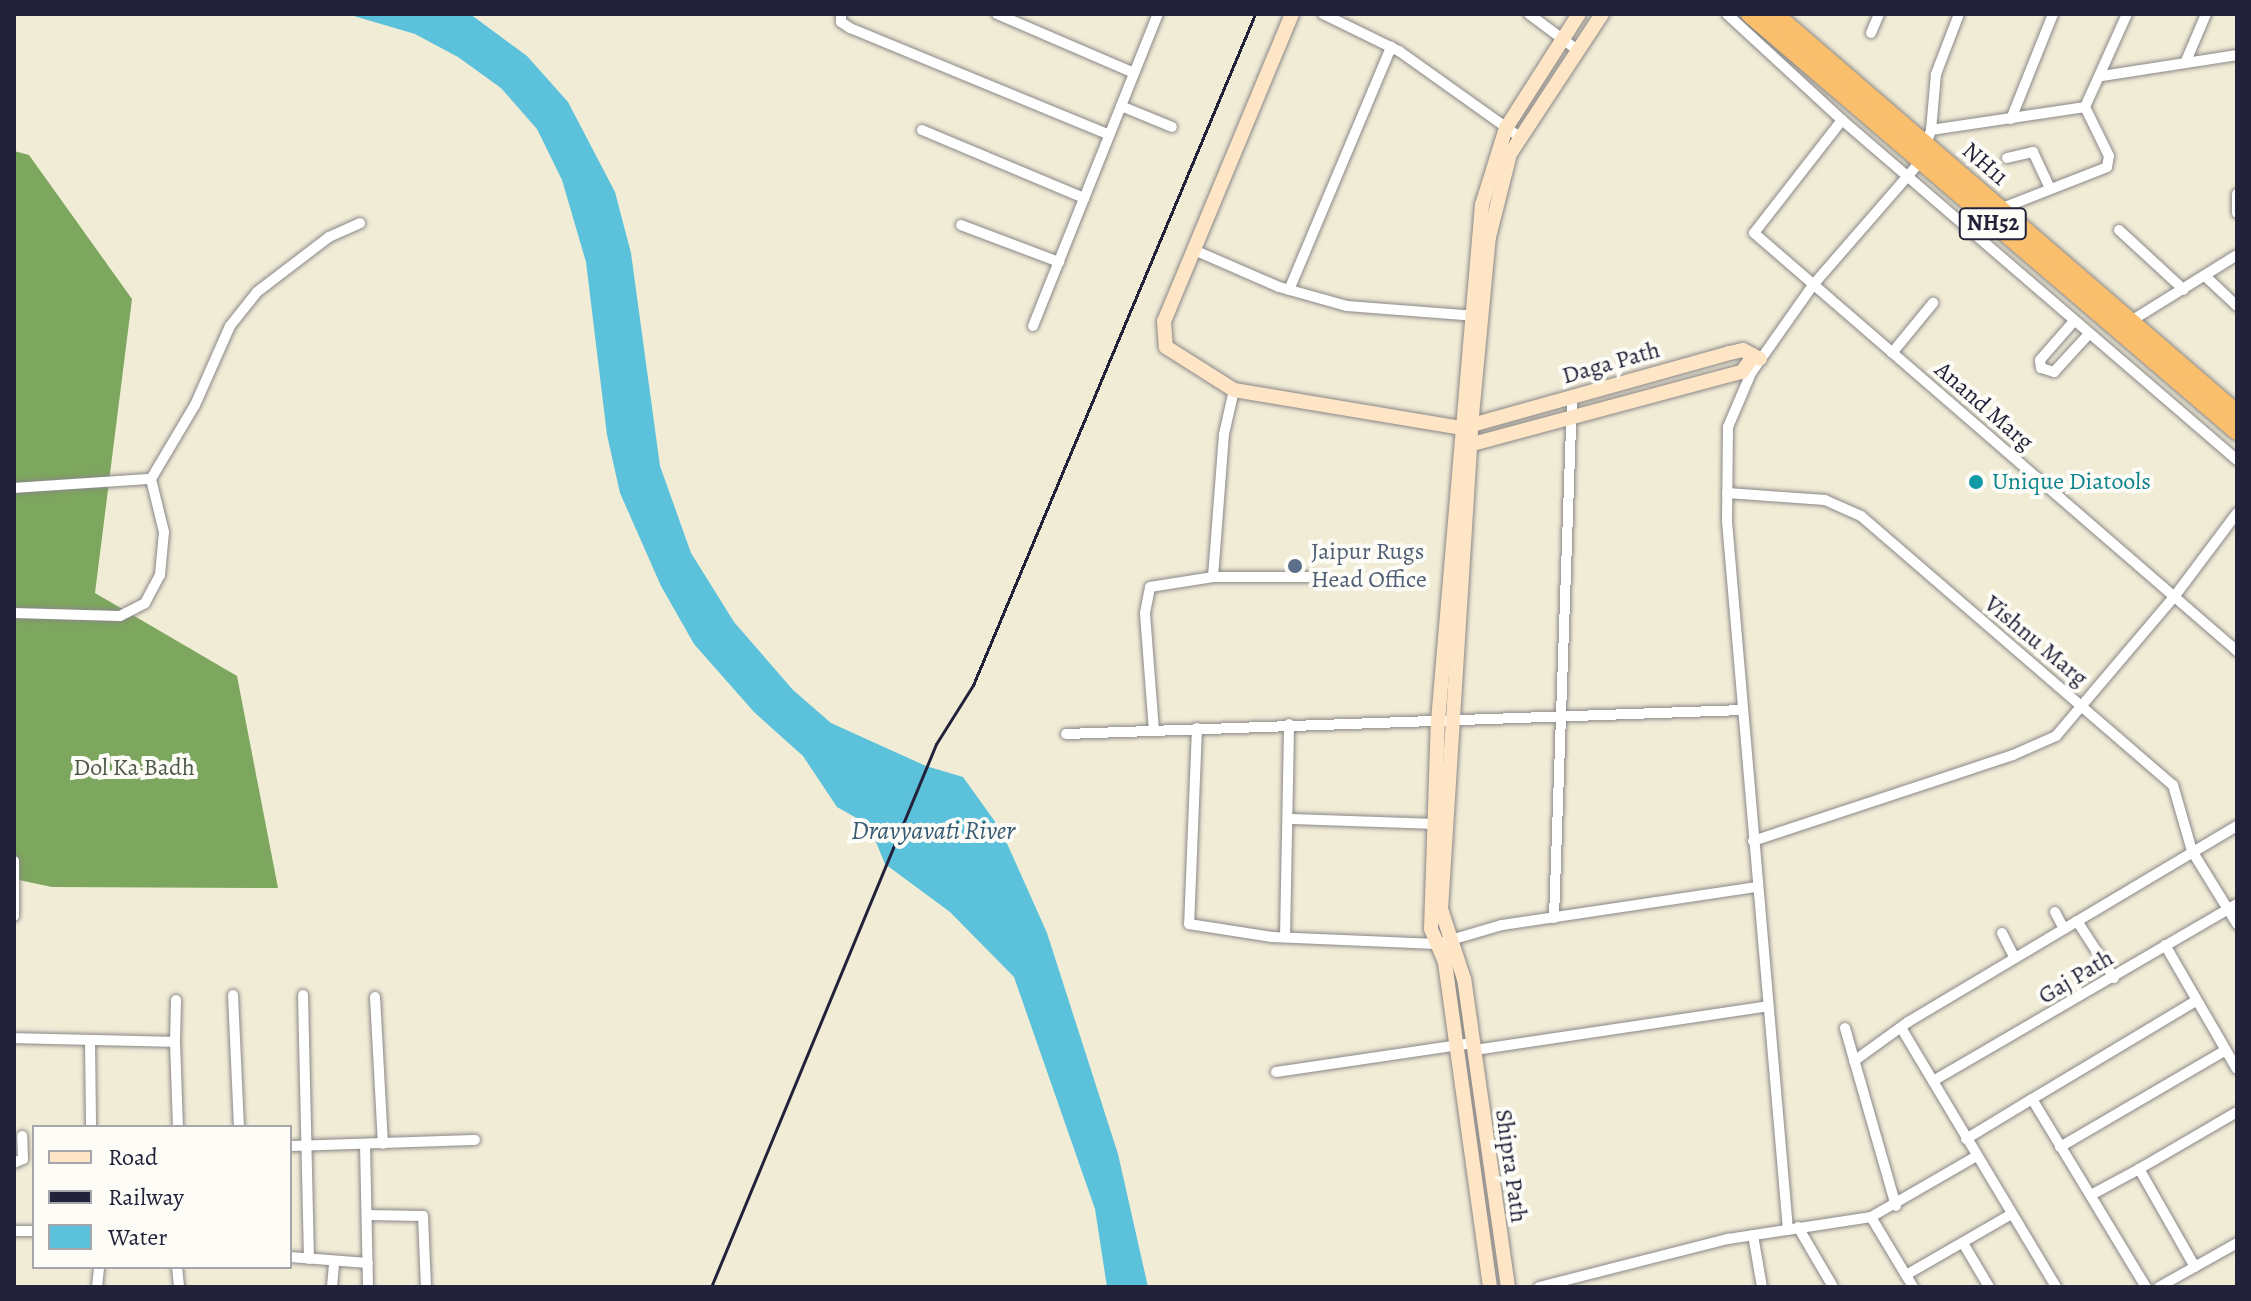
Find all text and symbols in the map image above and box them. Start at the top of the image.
street label: NH11 [1956,136,2014,192]
road number: NH52 [1957,206,2029,242]
street label: Daga Path [1559,335,1663,391]
street label: Anand Marg [1929,355,2039,457]
place label: Unique Diatools [1992,468,2151,496]
marker: Unique Diatools [1967,473,1985,491]
place label: Jaipur Rugs Head Office [1311,538,1427,594]
marker: Jaipur Rugs Head Office [1286,557,1304,575]
street label: Vishnu Marg [1978,589,2094,693]
park label: Dol Ka Badh [73,754,195,782]
water label: Dravyavati River [851,815,1015,847]
street label: Gaj Path [2033,943,2119,1011]
street label: Shipra Path [1489,1107,1533,1225]
legend [32,1125,292,1269]
text: Road [108,1141,158,1173]
text: Railway [108,1181,184,1213]
text: Water [108,1221,168,1253]

